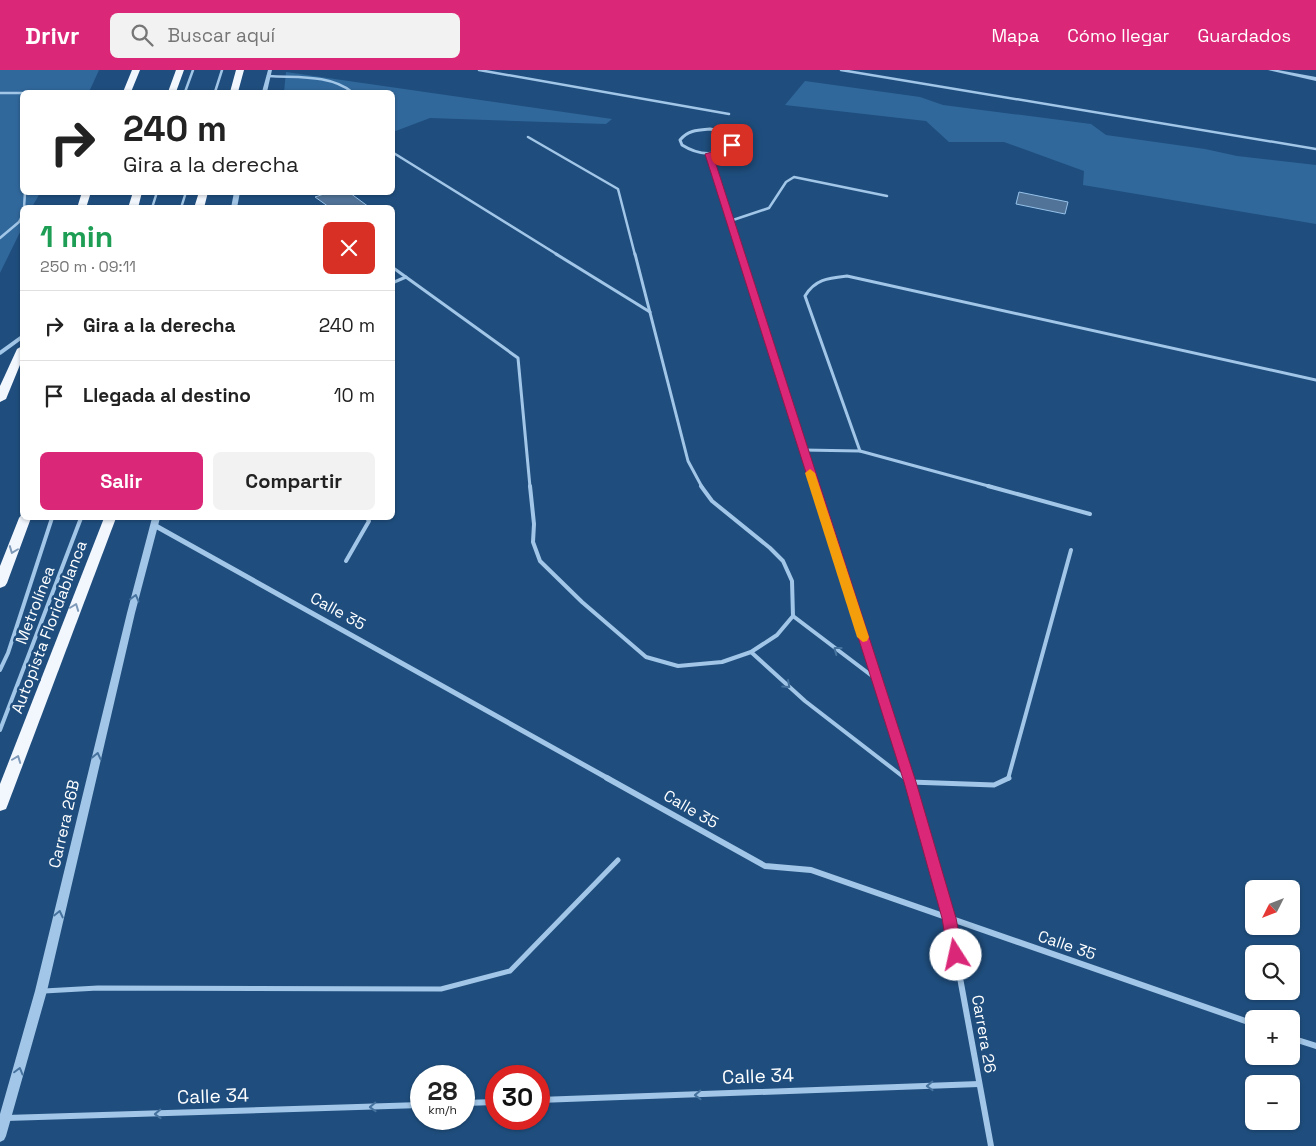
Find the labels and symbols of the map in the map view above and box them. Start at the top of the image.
pin [711,124,753,166]
street label: Autopista Floridablanca [6,537,92,717]
one-way arrow [9,545,19,554]
street label: Metrolínea [10,563,60,647]
street label: Calle 35 [307,587,369,635]
one-way arrow [129,593,140,602]
one-way arrow [69,603,80,612]
one-way arrow [834,647,843,655]
one-way arrow [781,679,790,688]
one-way arrow [91,751,102,760]
one-way arrow [11,755,22,764]
street label: Carrera 26B [44,778,84,870]
street label: Calle 35 [660,785,722,833]
north arrow [1245,880,1300,935]
one-way arrow [53,909,64,918]
street label: Calle 35 [1035,925,1099,965]
position arrow [929,928,981,980]
street label: Carrera 26 [967,993,1001,1075]
street label: Calle 34 [722,1062,794,1090]
speed limit sign: 30 [485,1065,550,1130]
one-way arrow [13,1067,24,1076]
one-way arrow [926,1081,934,1091]
street label: Calle 34 [177,1082,249,1110]
one-way arrow [694,1089,702,1100]
one-way arrow [368,1101,376,1112]
one-way arrow [153,1109,161,1120]

